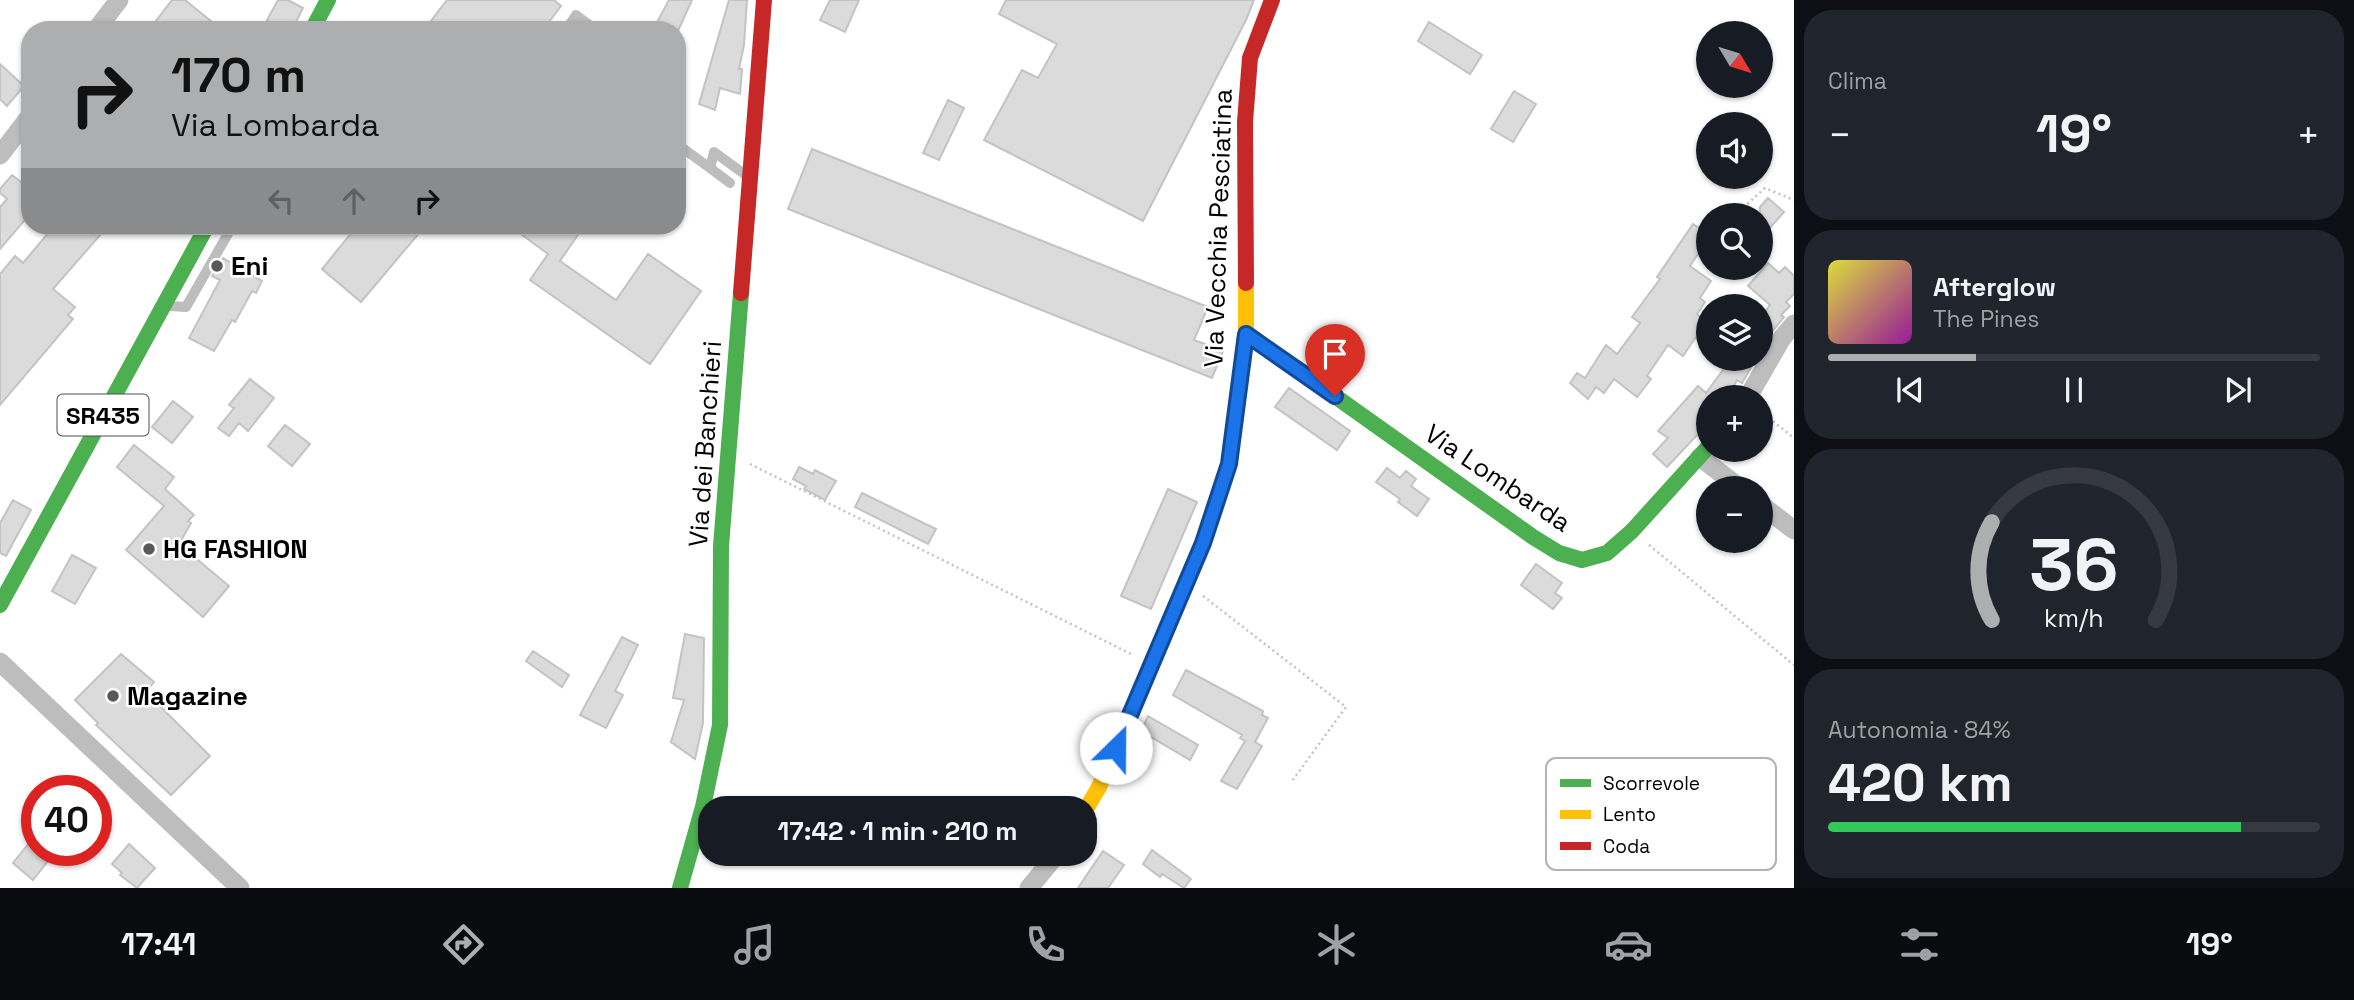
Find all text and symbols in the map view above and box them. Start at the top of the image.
north arrow [1696,21,1773,98]
map controls [1696,21,1773,553]
text: 170 m [171,44,306,106]
icon: right [56,49,147,140]
text: Clima [1828,66,1887,96]
street label: Via Vecchia Pesciatina [1196,88,1240,368]
text: 19° [2036,101,2112,167]
text: Via Lombarda [171,105,379,145]
text: − [1828,111,1852,159]
text: + [2296,111,2320,159]
button: sound [1696,112,1773,189]
icon: left [262,182,300,220]
icon: ahead [335,182,373,220]
icon: right [408,182,446,220]
button: search [1696,203,1773,280]
place label: Eni [231,249,268,283]
marker: Eni [209,258,225,274]
text: Afterglow [1933,270,2056,304]
button: layers [1696,294,1773,371]
text: The Pines [1933,304,2039,334]
pin [1305,324,1365,396]
icon: arrive [1316,335,1354,373]
street label: Via dei Banchieri [681,340,729,548]
icon: previous [1891,371,1929,409]
icon: pause [2055,371,2093,409]
icon: next [2219,371,2257,409]
button: + [1696,385,1773,462]
road number: SR435 [57,394,148,436]
street label: Via Lombarda [1418,417,1578,539]
button: − [1696,476,1773,553]
text: 36 [2029,518,2119,611]
place label: HG FASHION [163,532,308,566]
marker: HG FASHION [141,541,157,557]
text: km/h [2044,602,2104,634]
place label: Magazine [127,679,248,713]
marker: Magazine [105,688,121,704]
position arrow [1079,711,1153,785]
text: Autonomia · 84% [1828,715,2010,745]
text: 420 km [1828,750,2013,816]
legend [1546,758,1776,870]
text: Scorrevole [1603,771,1700,796]
speed limit sign: 40 [21,775,112,866]
text: Lento [1603,802,1656,827]
text: 17:42 · 1 min · 210 m [778,814,1017,848]
text: Coda [1603,834,1650,859]
icon: directions [439,920,488,969]
icon: music [730,920,779,969]
icon: phone [1021,920,1070,969]
icon: climate [1312,920,1361,969]
icon: car [1604,920,1653,969]
icon: filters [1895,920,1944,969]
text: 17:41 [121,924,196,964]
text: 19° [2186,924,2233,964]

